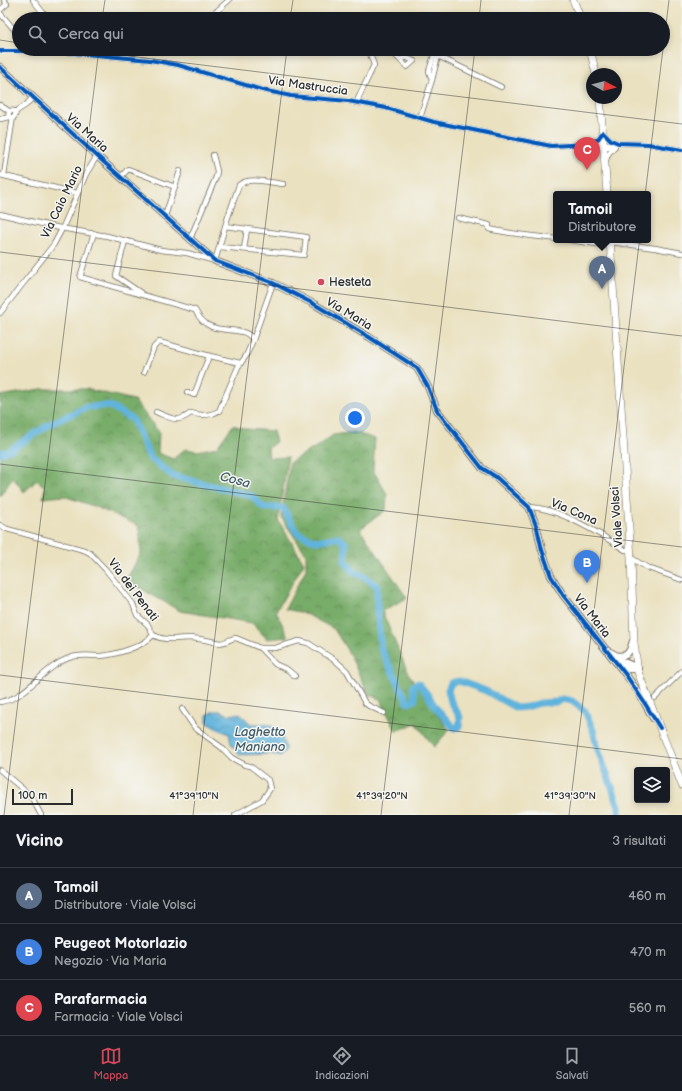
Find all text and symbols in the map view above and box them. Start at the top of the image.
search box [12,12,670,56]
icon: search [26,23,48,45]
text: Cerca qui [58,25,124,44]
north arrow [586,68,622,104]
street label: Via Mastruccia [267,73,349,99]
street label: Via Maria [63,110,111,156]
pin: C [574,137,600,170]
street label: Via Caio Mario [38,163,86,241]
popup [553,191,651,243]
text: Tamoil [568,200,612,219]
text: Distributore [568,219,636,235]
pin: A [589,256,615,289]
place label: Hesteta [329,275,372,290]
marker: Hesteta [316,277,326,287]
street label: Via Maria [323,294,375,334]
your location [345,408,365,428]
water label: Cosa [218,468,252,492]
street label: Viale Volsci [607,486,627,548]
street label: Via Cona [548,495,600,529]
pin: B [574,550,600,583]
street label: Via dei Penati [105,556,162,624]
street label: Via Maria [570,591,614,641]
water label: Laghetto Maniano [234,724,286,755]
map controls [634,767,670,803]
button: layers [634,767,670,803]
scale bar [12,787,73,806]
text: 100 m [18,789,47,802]
text: 41°39'10"N [169,790,219,802]
text: 41°39'20"N [356,790,408,802]
text: 41°39'30"N [544,790,596,802]
text: Vicino [16,831,63,851]
text: 3 risultati [612,833,666,849]
text: Tamoil [54,878,98,897]
text: A [25,888,33,904]
text: 460 m [628,888,666,904]
text: Distributore · Viale Volsci [54,897,196,913]
text: Peugeot Motorlazio [54,934,187,953]
text: B [24,944,34,960]
text: 470 m [630,944,666,960]
text: Negozio · Via Maria [54,953,167,969]
text: Parafarmacia [54,990,147,1009]
text: C [24,1000,34,1016]
text: 560 m [629,1000,666,1016]
text: Farmacia · Viale Volsci [54,1009,183,1025]
tab: Mappa [94,1045,128,1082]
tab: Indicazioni [315,1045,369,1082]
tab: Salvati [556,1045,588,1082]

